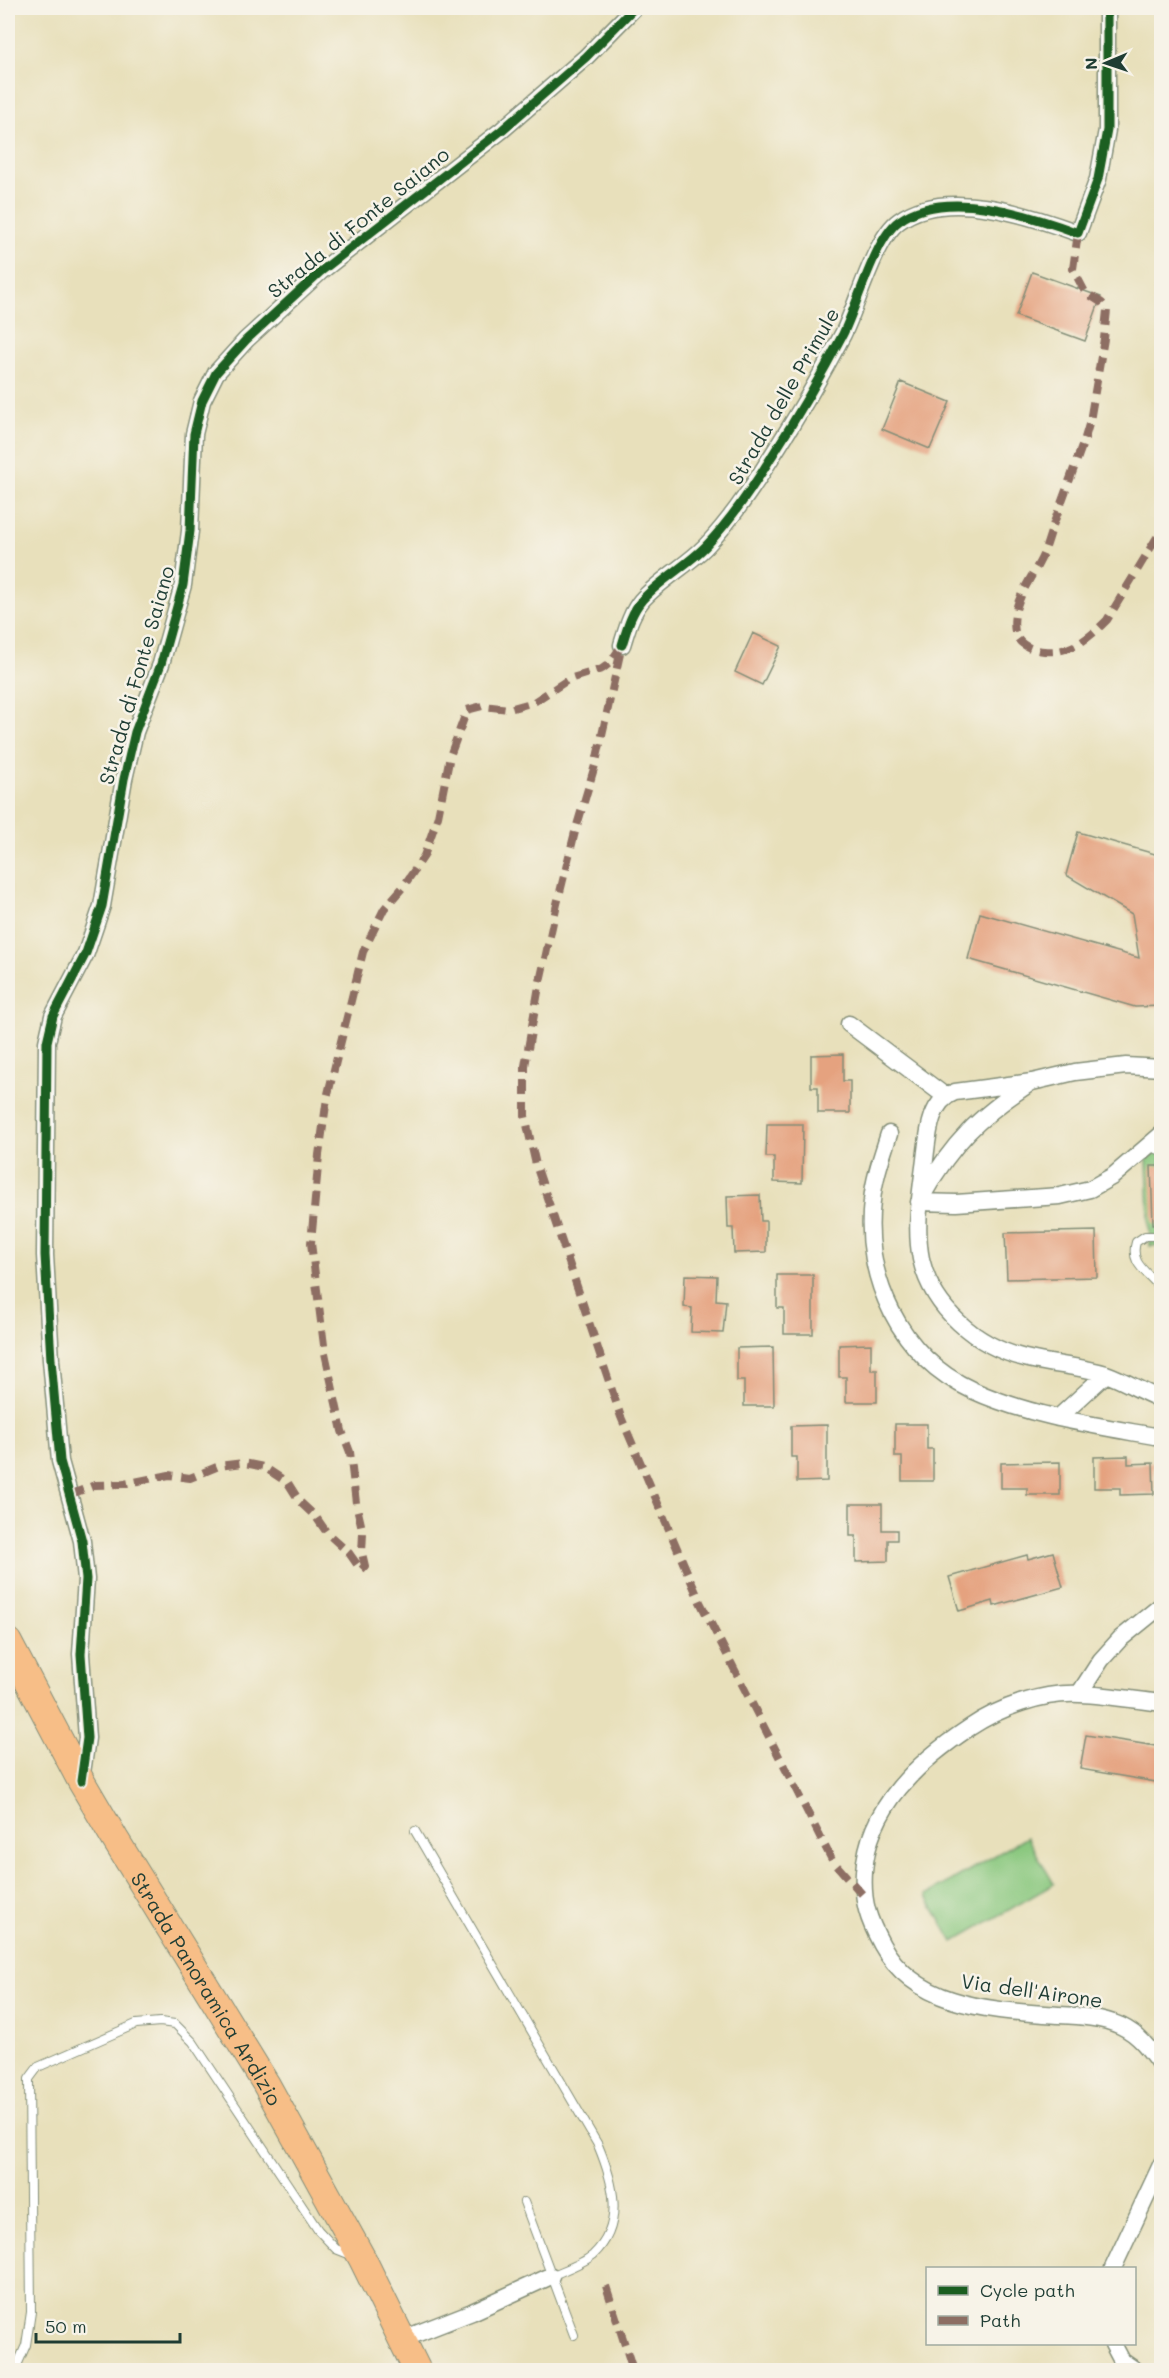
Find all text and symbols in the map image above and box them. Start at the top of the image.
north arrow [1076,33,1136,93]
text: N [1080,57,1101,70]
street label: Strada di Fonte Saiano [262,141,454,303]
street label: Strada delle Primule [722,303,844,489]
street label: Strada di Fonte Saiano [92,563,180,787]
street label: Strada Panoramica Ardizio [126,1867,288,2110]
street label: Via dell'Airone [960,1967,1104,2013]
legend [926,2267,1136,2345]
text: Cycle path [980,2278,1075,2302]
scale bar [36,2306,180,2344]
text: Path [980,2308,1020,2332]
text: 50 m [45,2314,87,2338]

